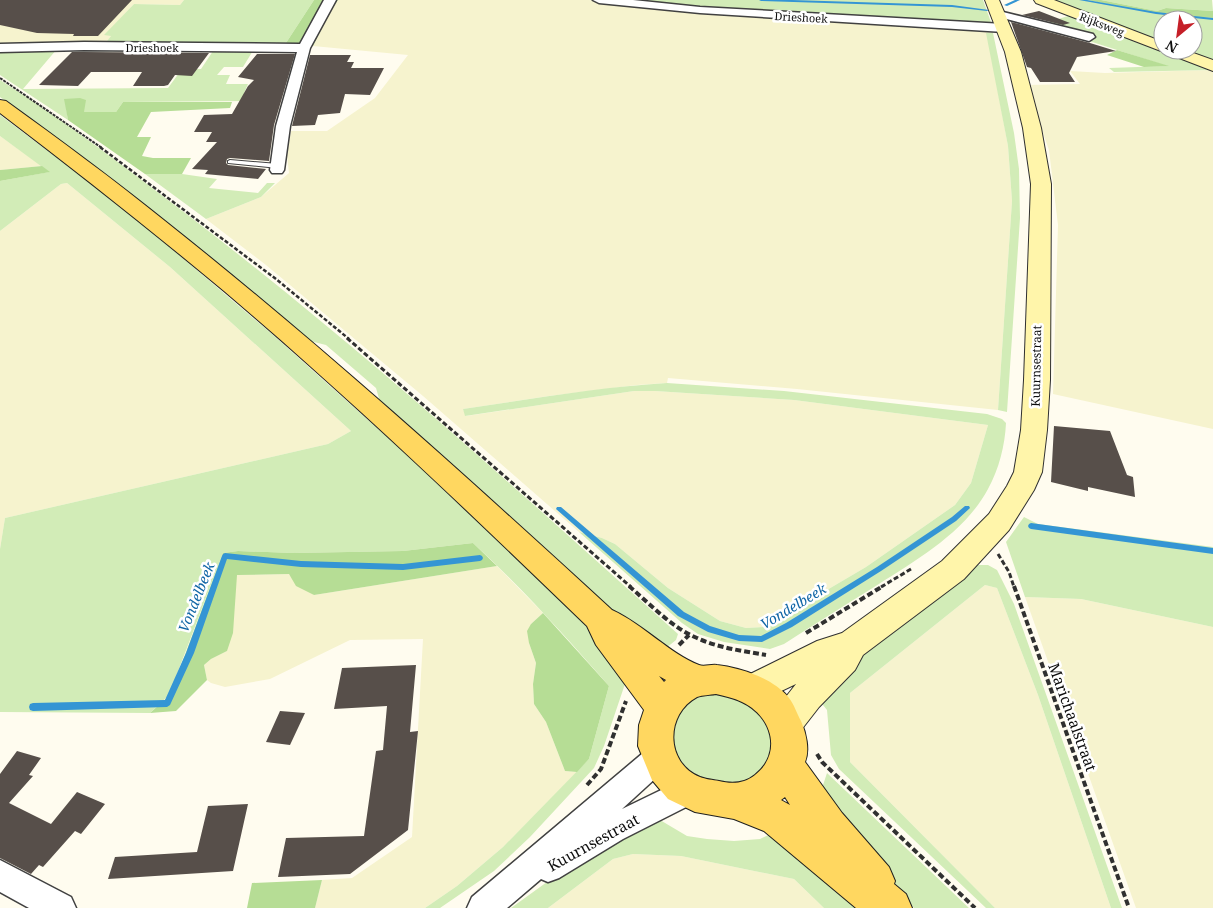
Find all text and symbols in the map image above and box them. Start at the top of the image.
street label: Drieshoek [774,8,829,26]
street label: Rijksweg [1078,9,1127,39]
north arrow [1153,10,1203,60]
text: N [1162,36,1181,58]
street label: Drieshoek [125,40,179,55]
street label: Kuurnsestraat [1027,325,1045,407]
water label: Vondelbeek [173,558,219,635]
water label: Vondelbeek [756,578,830,633]
street label: Marichaalstraat [1044,660,1102,774]
street label: Kuurnsestraat [544,809,642,875]

